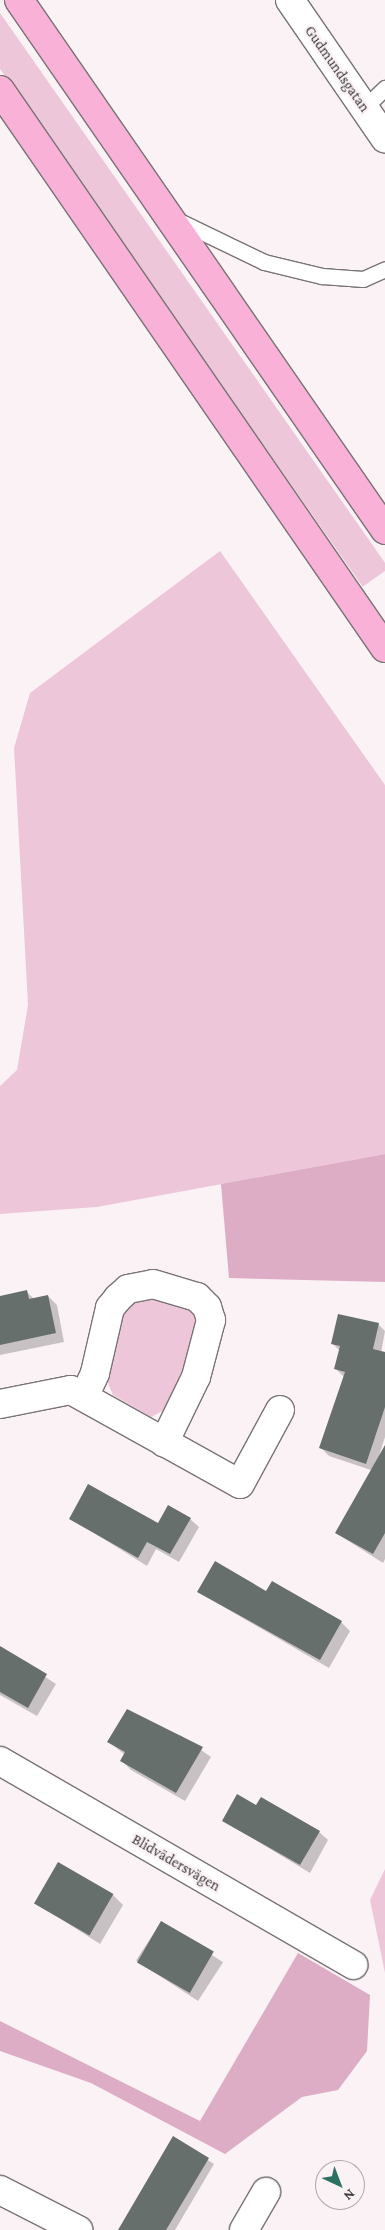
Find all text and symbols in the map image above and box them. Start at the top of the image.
street label: Gudmundsgatan [301,22,373,116]
street label: Blidvädersvägen [129,1830,223,1896]
north arrow [315,2160,365,2210]
text: N [341,2186,359,2204]

